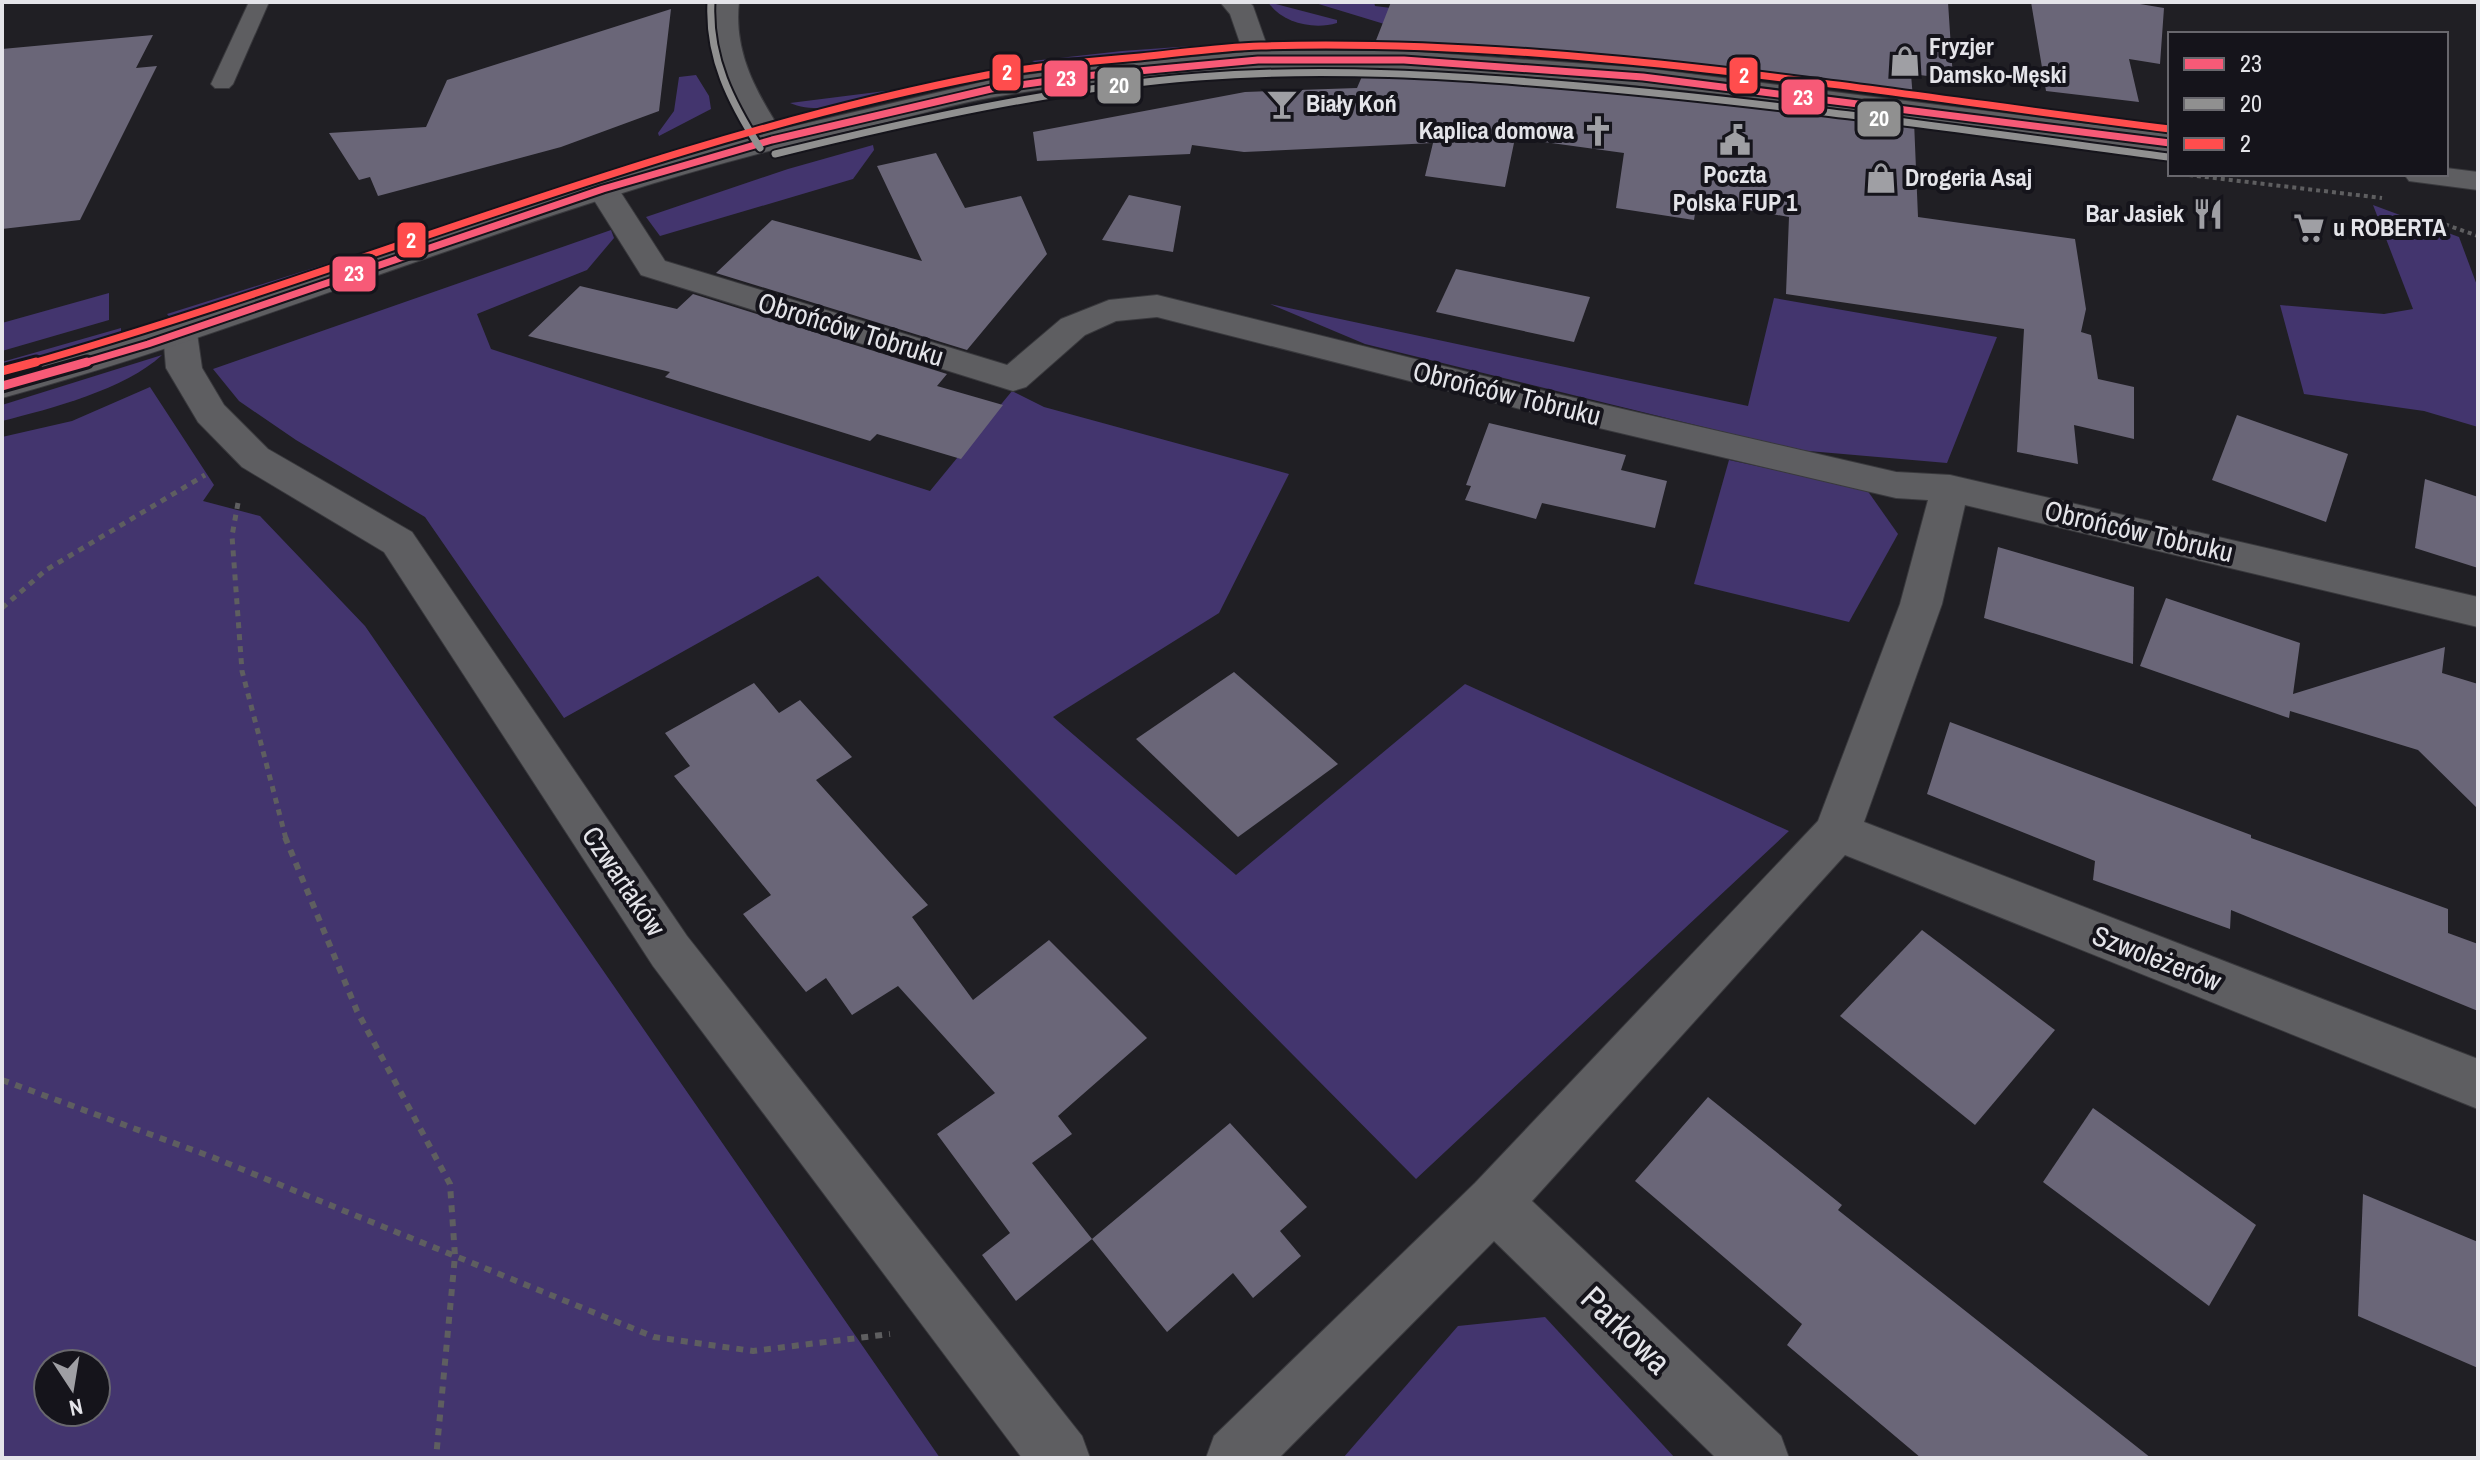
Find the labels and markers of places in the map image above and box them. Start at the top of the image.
place label: Fryzjer Damsko-Męski [1929,30,2067,90]
shop icon: Fryzjer Damsko-Męski [1888,44,1922,78]
bar icon: Biały Koń [1265,87,1299,121]
place label: Biały Koń [1306,87,1397,119]
place label: Kaplica domowa [1419,114,1574,146]
church icon: Kaplica domowa [1581,114,1615,148]
public building icon: Poczta Polska FUP 1 [1718,123,1752,157]
place label: Poczta Polska FUP 1 [1673,158,1797,218]
shop icon: Drogeria Asaj [1864,161,1898,195]
place label: Drogeria Asaj [1905,161,2032,193]
place label: Bar Jasiek [2086,197,2184,229]
restaurant icon: Bar Jasiek [2191,197,2225,231]
supermarket icon: u ROBERTA [2292,211,2326,245]
place label: u ROBERTA [2333,211,2447,243]

